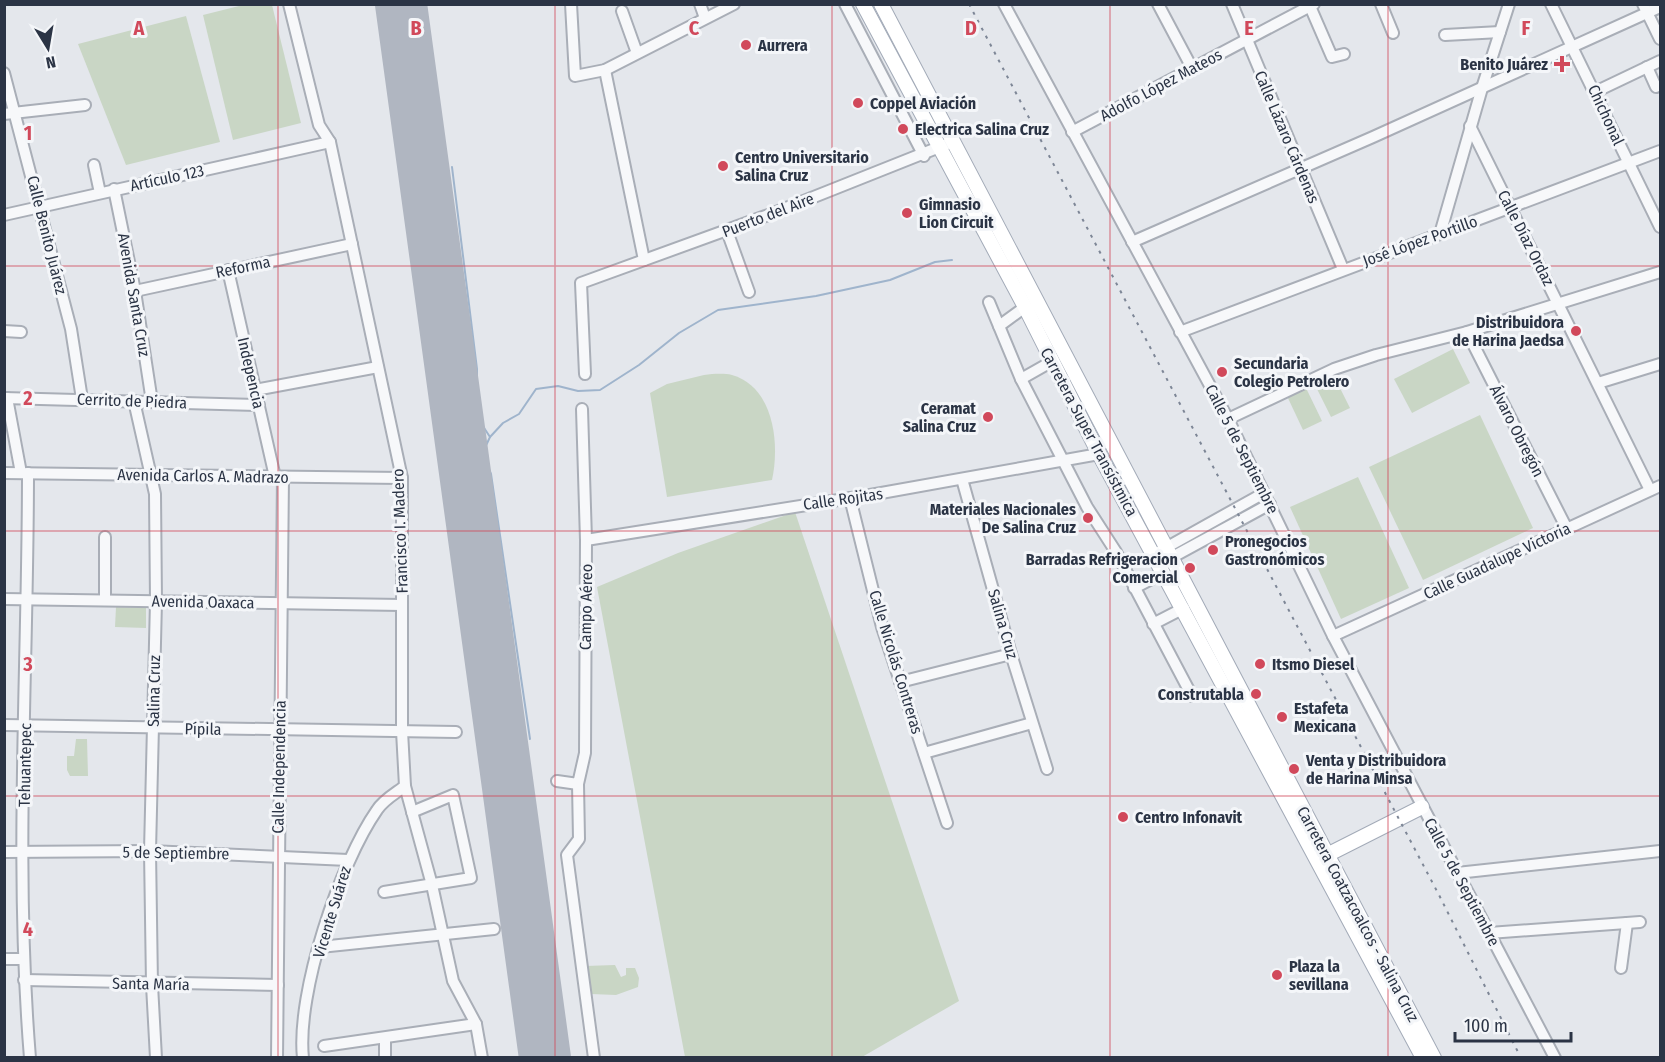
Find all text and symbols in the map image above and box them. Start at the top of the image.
text: A [133,16,146,40]
text: B [410,16,422,40]
text: C [689,16,700,40]
text: D [965,16,977,40]
text: E [1244,16,1254,40]
text: F [1522,16,1531,40]
north arrow [18,18,78,78]
place label: Aurrera [757,36,808,55]
marker: Aurrera [739,38,753,52]
street label: Adolfo López Mateos [1097,45,1225,125]
text: N [44,52,57,72]
place label: Benito Juárez [1460,55,1548,74]
marker: Benito Juárez [1553,55,1571,73]
street label: Calle Lázaro Cárdenas [1250,68,1324,206]
street label: Chichonal [1584,82,1628,148]
place label: Coppel Aviación [870,94,976,113]
marker: Coppel Aviación [851,96,865,110]
place label: Electrica Salina Cruz [915,120,1049,139]
text: 1 [24,121,32,145]
marker: Electrica Salina Cruz [896,122,910,136]
place label: Centro Universitario Salina Cruz [735,148,869,185]
marker: Centro Universitario Salina Cruz [716,159,730,173]
street label: Artículo 123 [128,161,206,195]
street label: Calle Benito Juárez [23,174,71,296]
street label: Calle Díaz Ordaz [1494,187,1558,289]
street label: Puerto del Aire [719,189,817,241]
place label: Gimnasio Lion Circuit [919,195,994,232]
marker: Gimnasio Lion Circuit [900,206,914,220]
street label: José López Portillo [1360,211,1480,271]
street label: Avenida Santa Cruz [114,232,154,358]
street label: Reforma [214,252,272,282]
place label: Distribuidora de Harina Jaedsa [1452,313,1564,350]
marker: Distribuidora de Harina Jaedsa [1569,324,1583,338]
street label: Indepencia [234,335,268,411]
street label: Carretera Super Transístmica [1036,344,1142,520]
place label: Secundaria Colegio Petrolero [1234,354,1350,391]
marker: Secundaria Colegio Petrolero [1215,365,1229,379]
street label: Calle 5 de Septiembre [1201,381,1283,517]
street label: Álvaro Obregón [1486,382,1548,480]
text: 2 [22,386,33,410]
street label: Cerrito de Piedra [77,390,188,412]
place label: Ceramat Salina Cruz [903,399,976,436]
marker: Ceramat Salina Cruz [981,410,995,424]
street label: Avenida Carlos A. Madrazo [117,465,289,487]
street label: Francisco I. Madero [388,468,412,594]
street label: Calle Rojitas [802,484,884,514]
place label: Materiales Nacionales De Salina Cruz [930,500,1076,537]
marker: Materiales Nacionales De Salina Cruz [1081,511,1095,525]
street label: Calle Guadalupe Victoria [1420,519,1574,603]
place label: Pronegocios Gastronómicos [1225,532,1324,569]
marker: Pronegocios Gastronómicos [1206,543,1220,557]
place label: Barradas Refrigeracion Comercial [1026,550,1179,587]
marker: Barradas Refrigeracion Comercial [1183,561,1197,575]
street label: Campo Aéreo [576,564,596,650]
street label: Salina Cruz [984,587,1022,661]
street label: Calle Nicolás Contreras [865,588,927,736]
street label: Avenida Oaxaca [151,592,255,612]
text: 3 [22,652,33,676]
street label: Salina Cruz [144,655,164,727]
place label: Itsmo Diesel [1272,655,1355,674]
marker: Itsmo Diesel [1253,657,1267,671]
place label: Construtabla [1158,685,1244,704]
marker: Construtabla [1249,687,1263,701]
place label: Estafeta Mexicana [1294,699,1356,736]
street label: Calle Independencia [268,700,290,834]
marker: Estafeta Mexicana [1275,710,1289,724]
street label: Pípila [184,719,222,739]
street label: Tehuantepec [15,723,35,807]
place label: Venta y Distribuidora de Harina Minsa [1305,751,1446,788]
marker: Venta y Distribuidora de Harina Minsa [1287,762,1301,776]
street label: Carretera Coatzacoalcos - Salina Cruz [1293,803,1423,1025]
place label: Centro Infonavit [1135,808,1243,827]
marker: Centro Infonavit [1116,810,1130,824]
street label: Calle 5 de Septiembre [1420,815,1504,949]
street label: 5 de Septiembre [122,843,230,863]
street label: Vicente Suárez [309,864,355,960]
text: 4 [23,917,33,941]
place label: Plaza la sevillana [1289,957,1349,994]
marker: Plaza la sevillana [1270,968,1284,982]
street label: Santa María [112,974,190,994]
scale bar [1455,1005,1570,1043]
text: 100 m [1464,1015,1508,1037]

